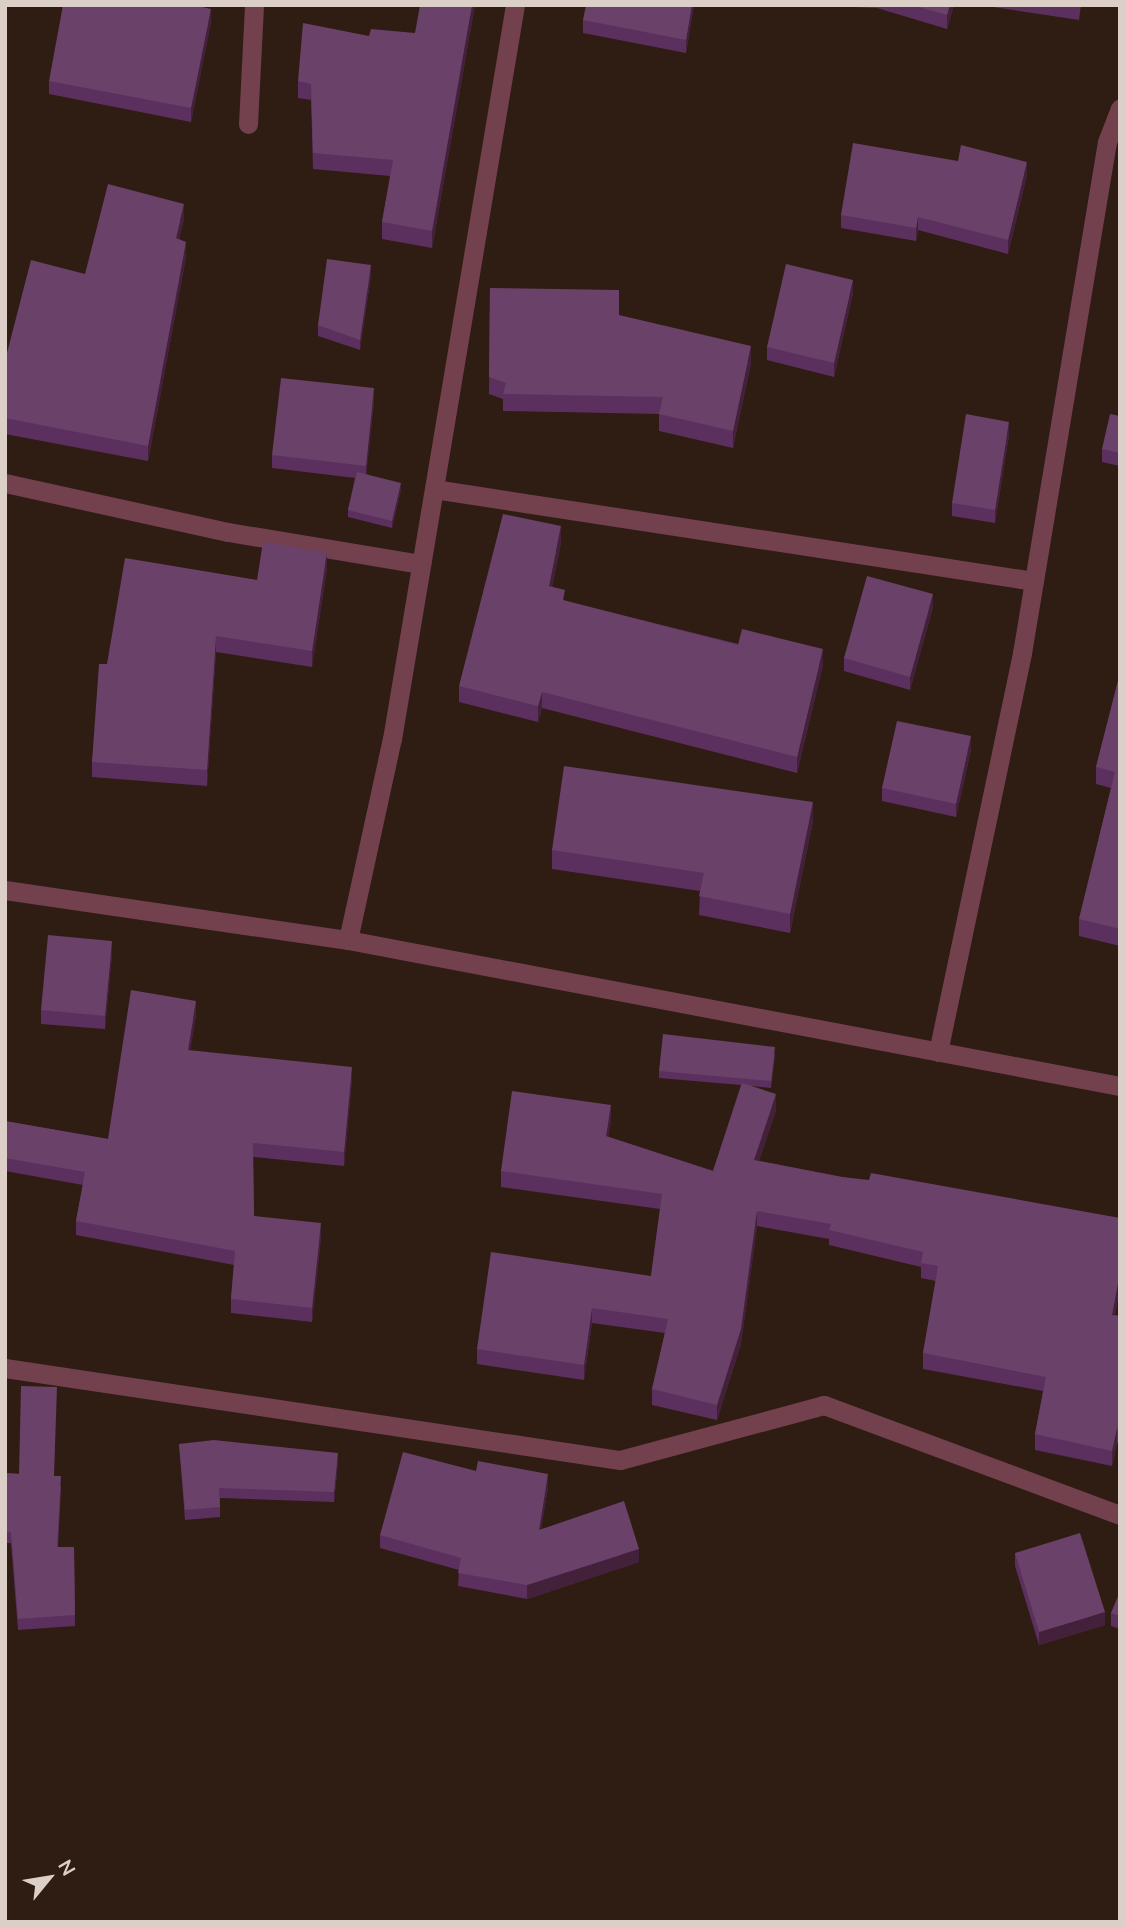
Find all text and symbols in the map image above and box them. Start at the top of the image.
north arrow [14,1843,84,1913]
text: N [53,1855,81,1880]

